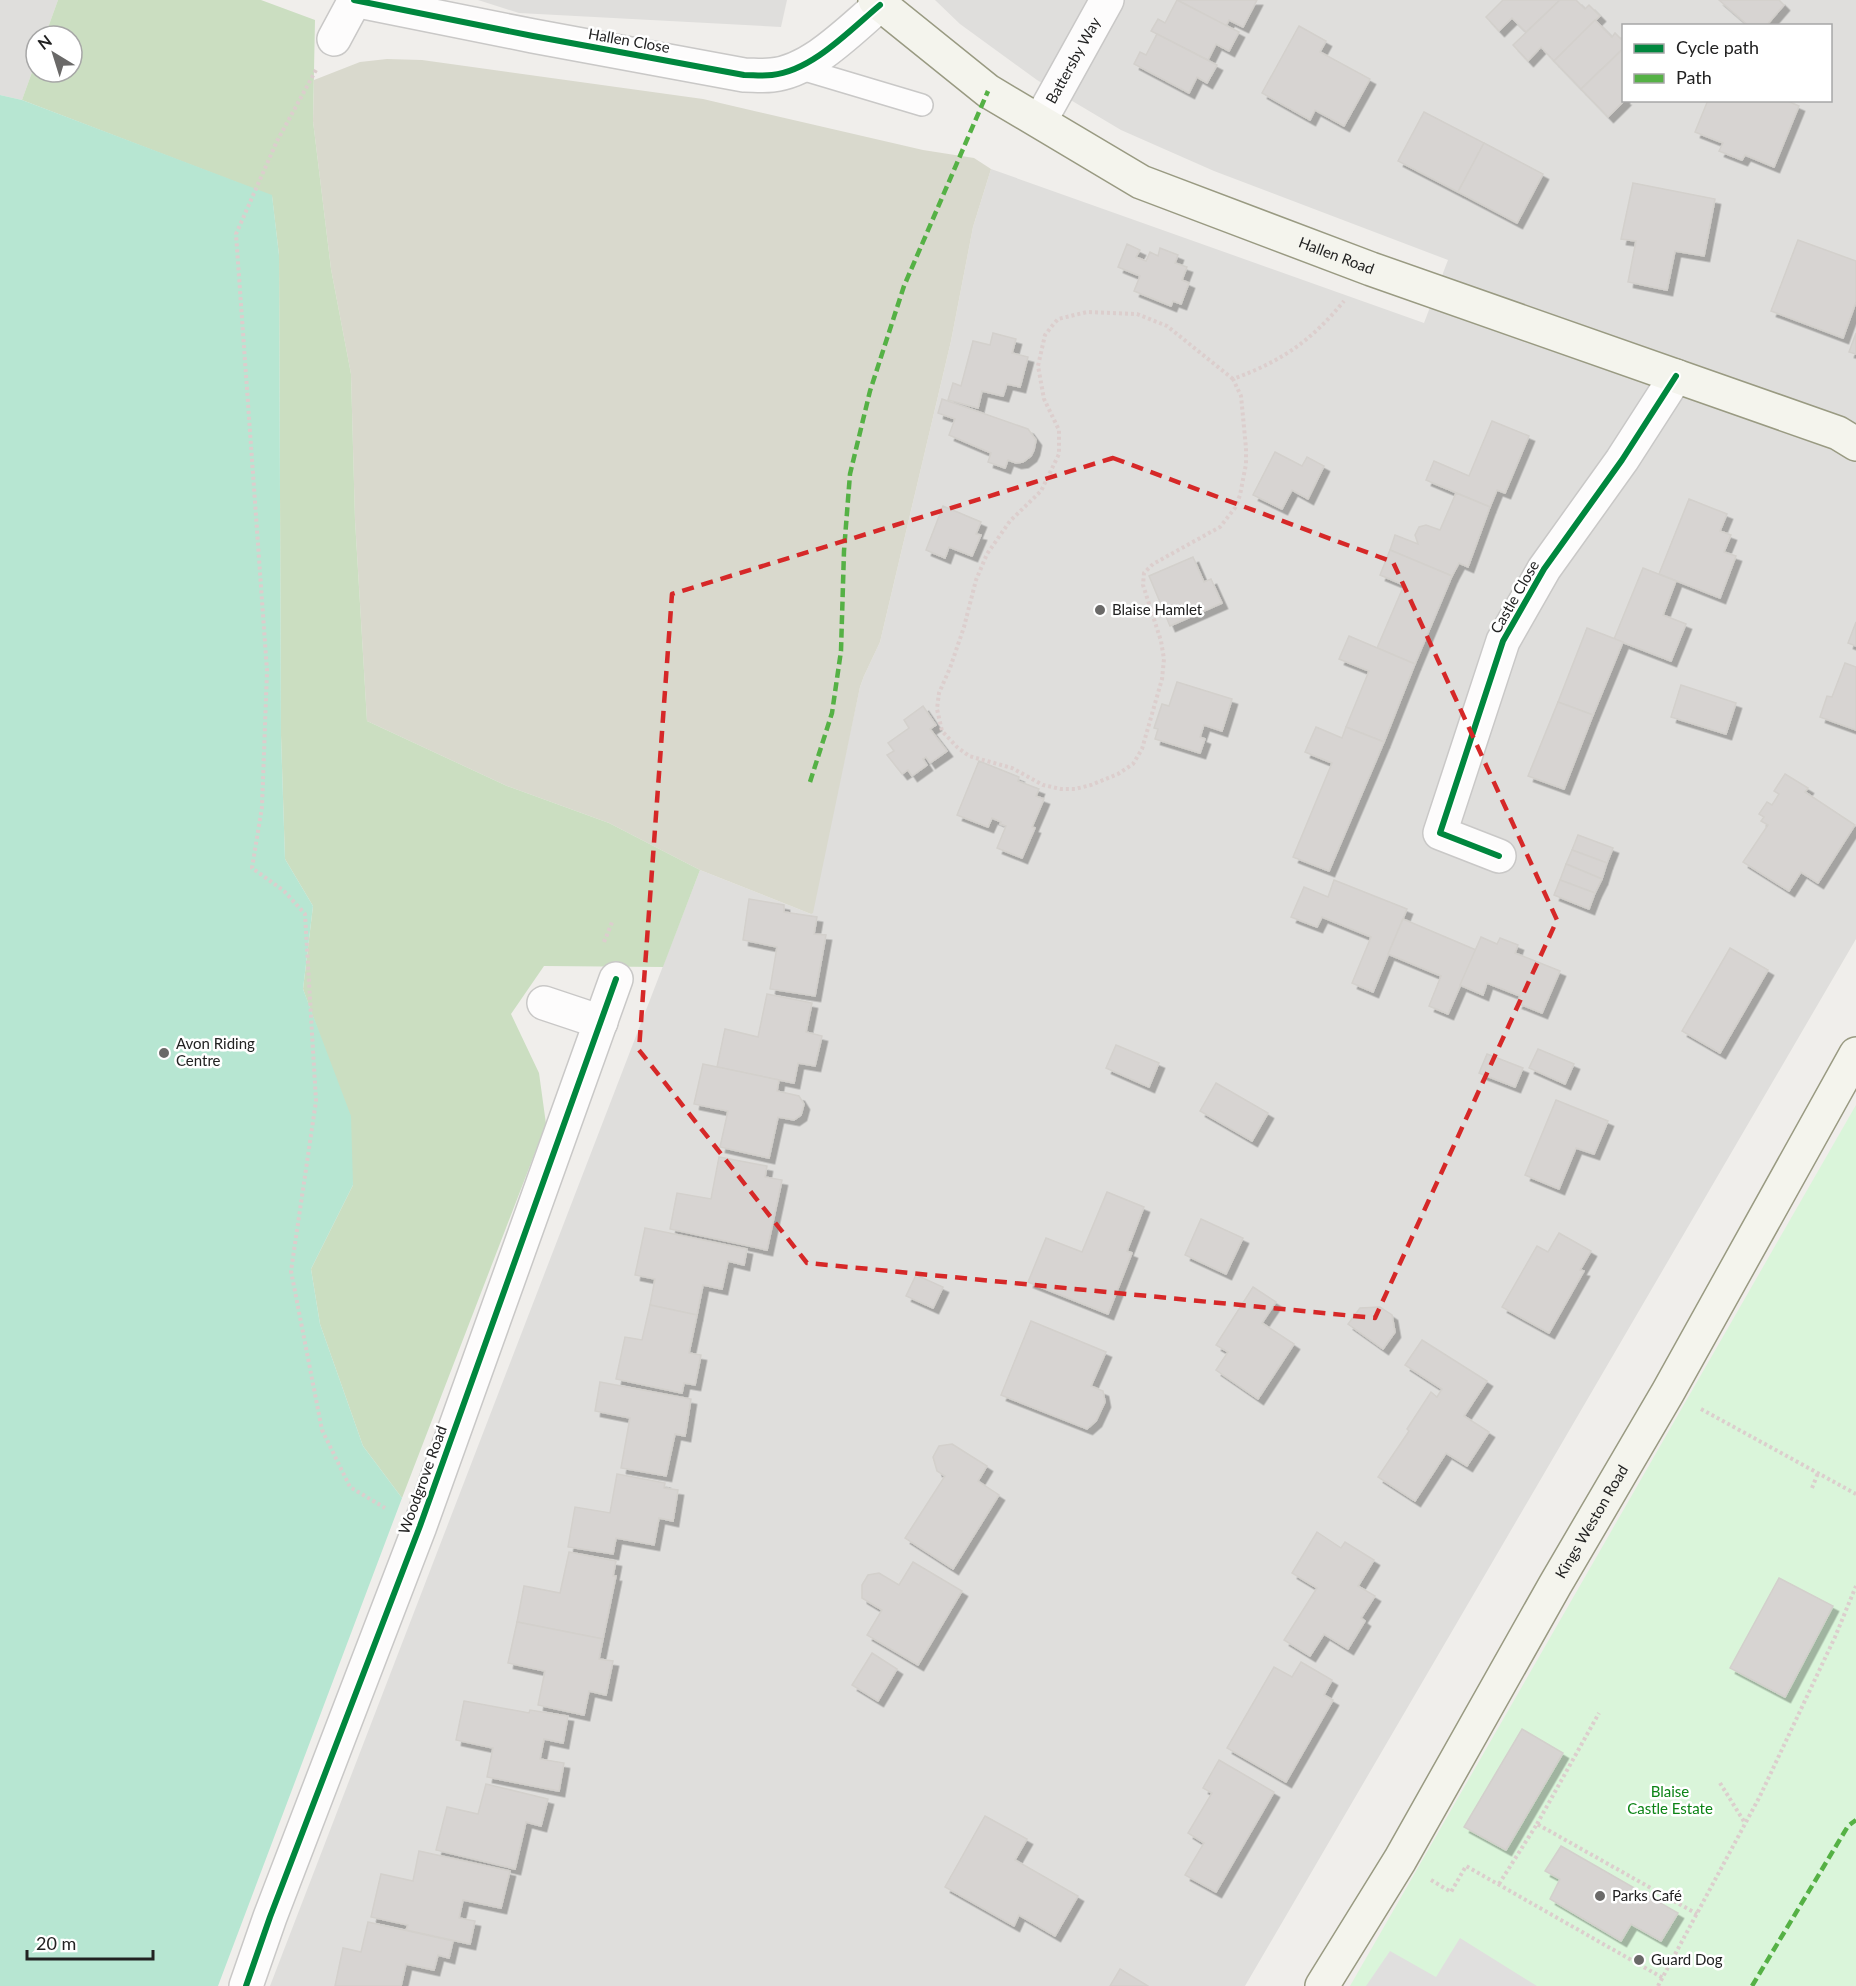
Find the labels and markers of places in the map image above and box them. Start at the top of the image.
place label: Blaise Hamlet [1112,600,1203,618]
marker: Blaise Hamlet [1093,603,1107,617]
place label: Avon Riding Centre [176,1034,255,1069]
marker: Avon Riding Centre [157,1046,171,1060]
place label: Parks Café [1612,1886,1682,1904]
marker: Parks Café [1593,1889,1607,1903]
place label: Guard Dog [1651,1950,1723,1968]
marker: Guard Dog [1632,1953,1646,1967]

